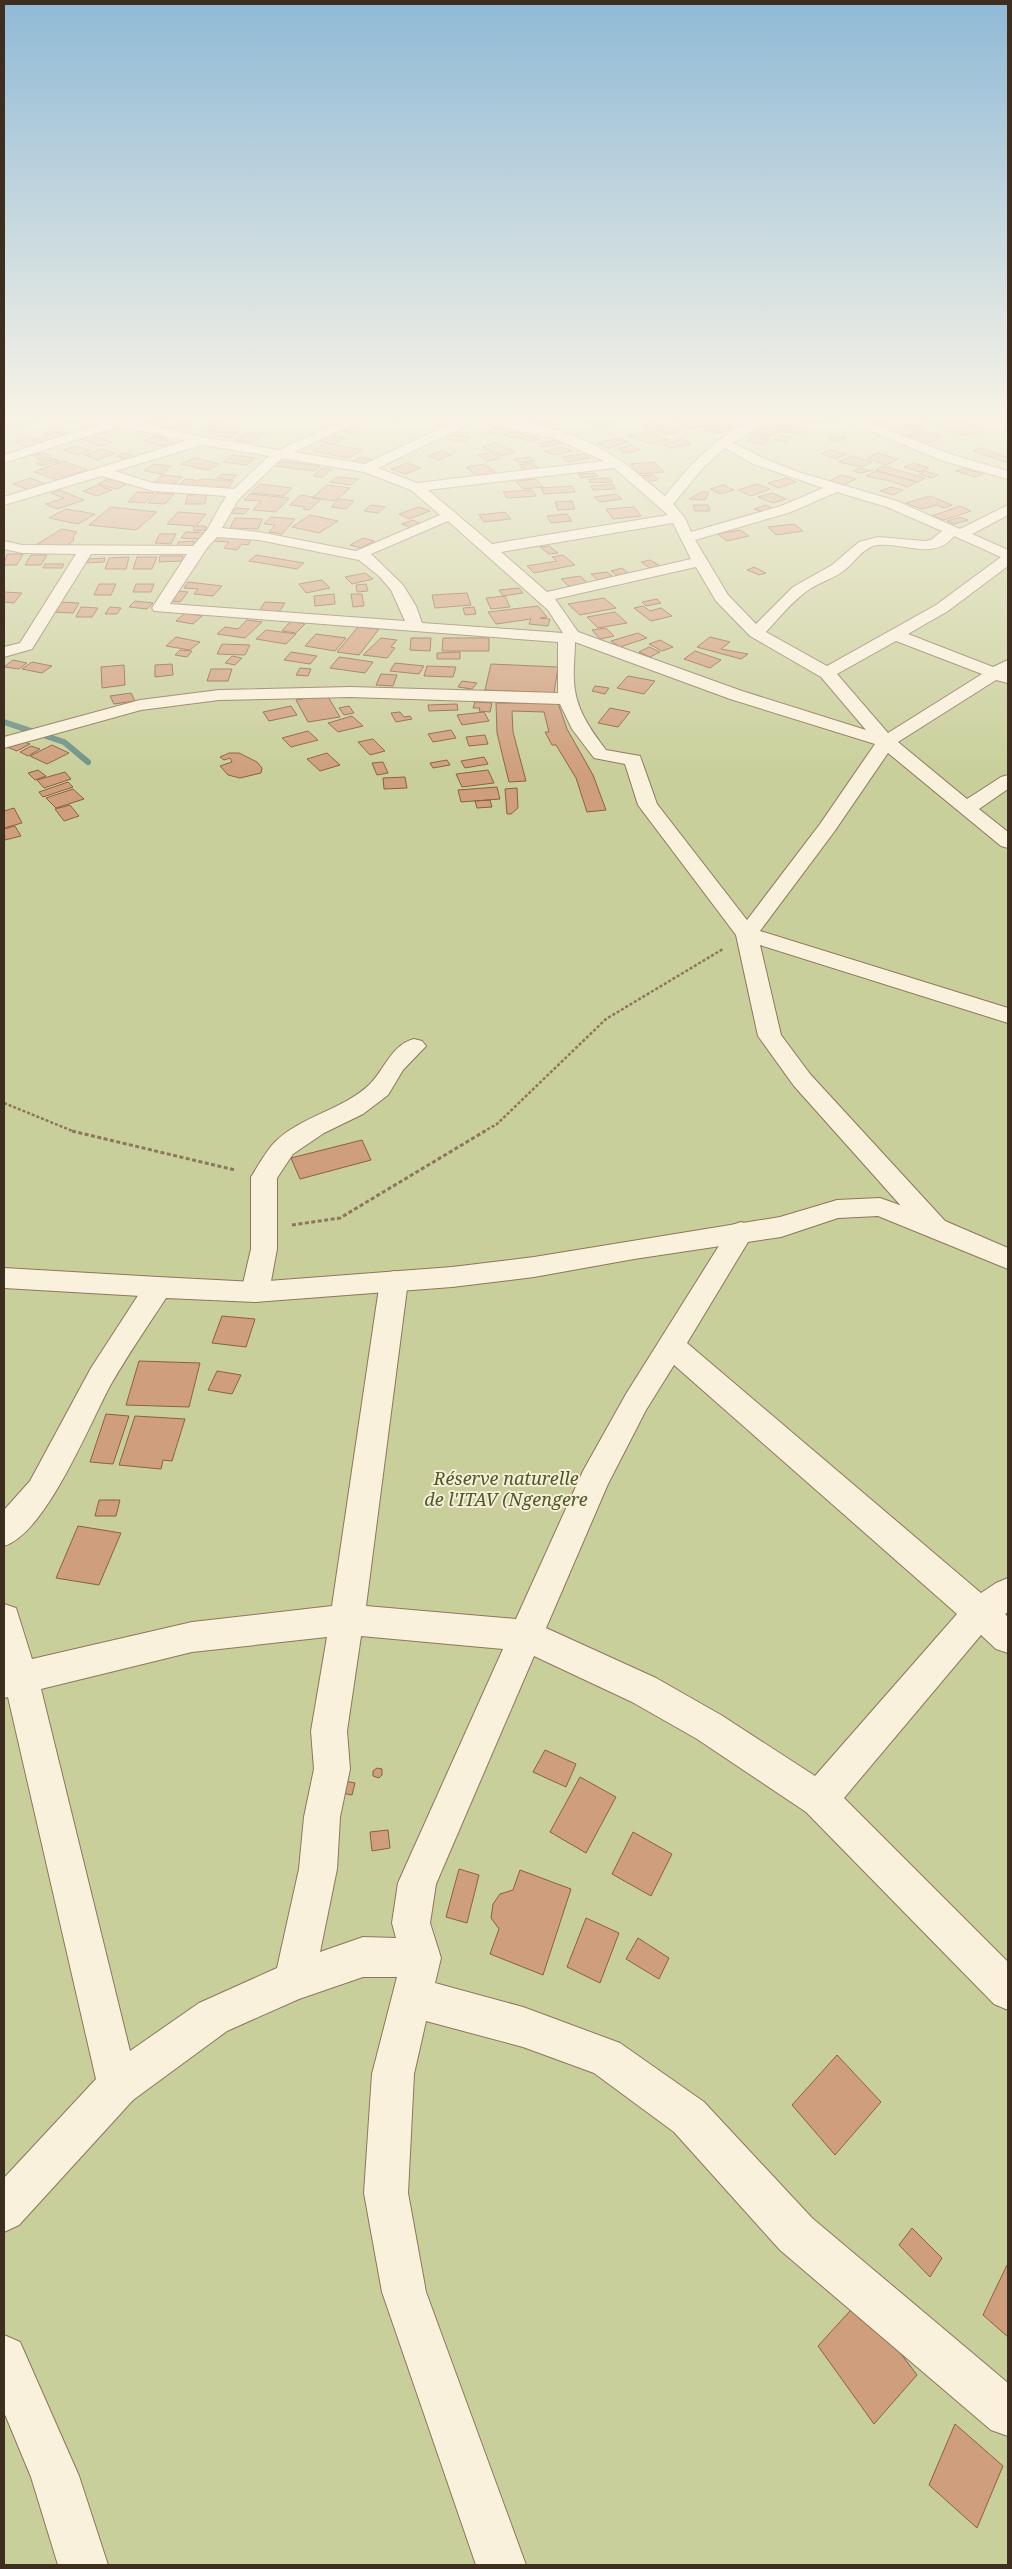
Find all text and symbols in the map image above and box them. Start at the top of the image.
park label: Réserve naturelle de l'ITAV (Ngengere [424,1466,588,1511]

